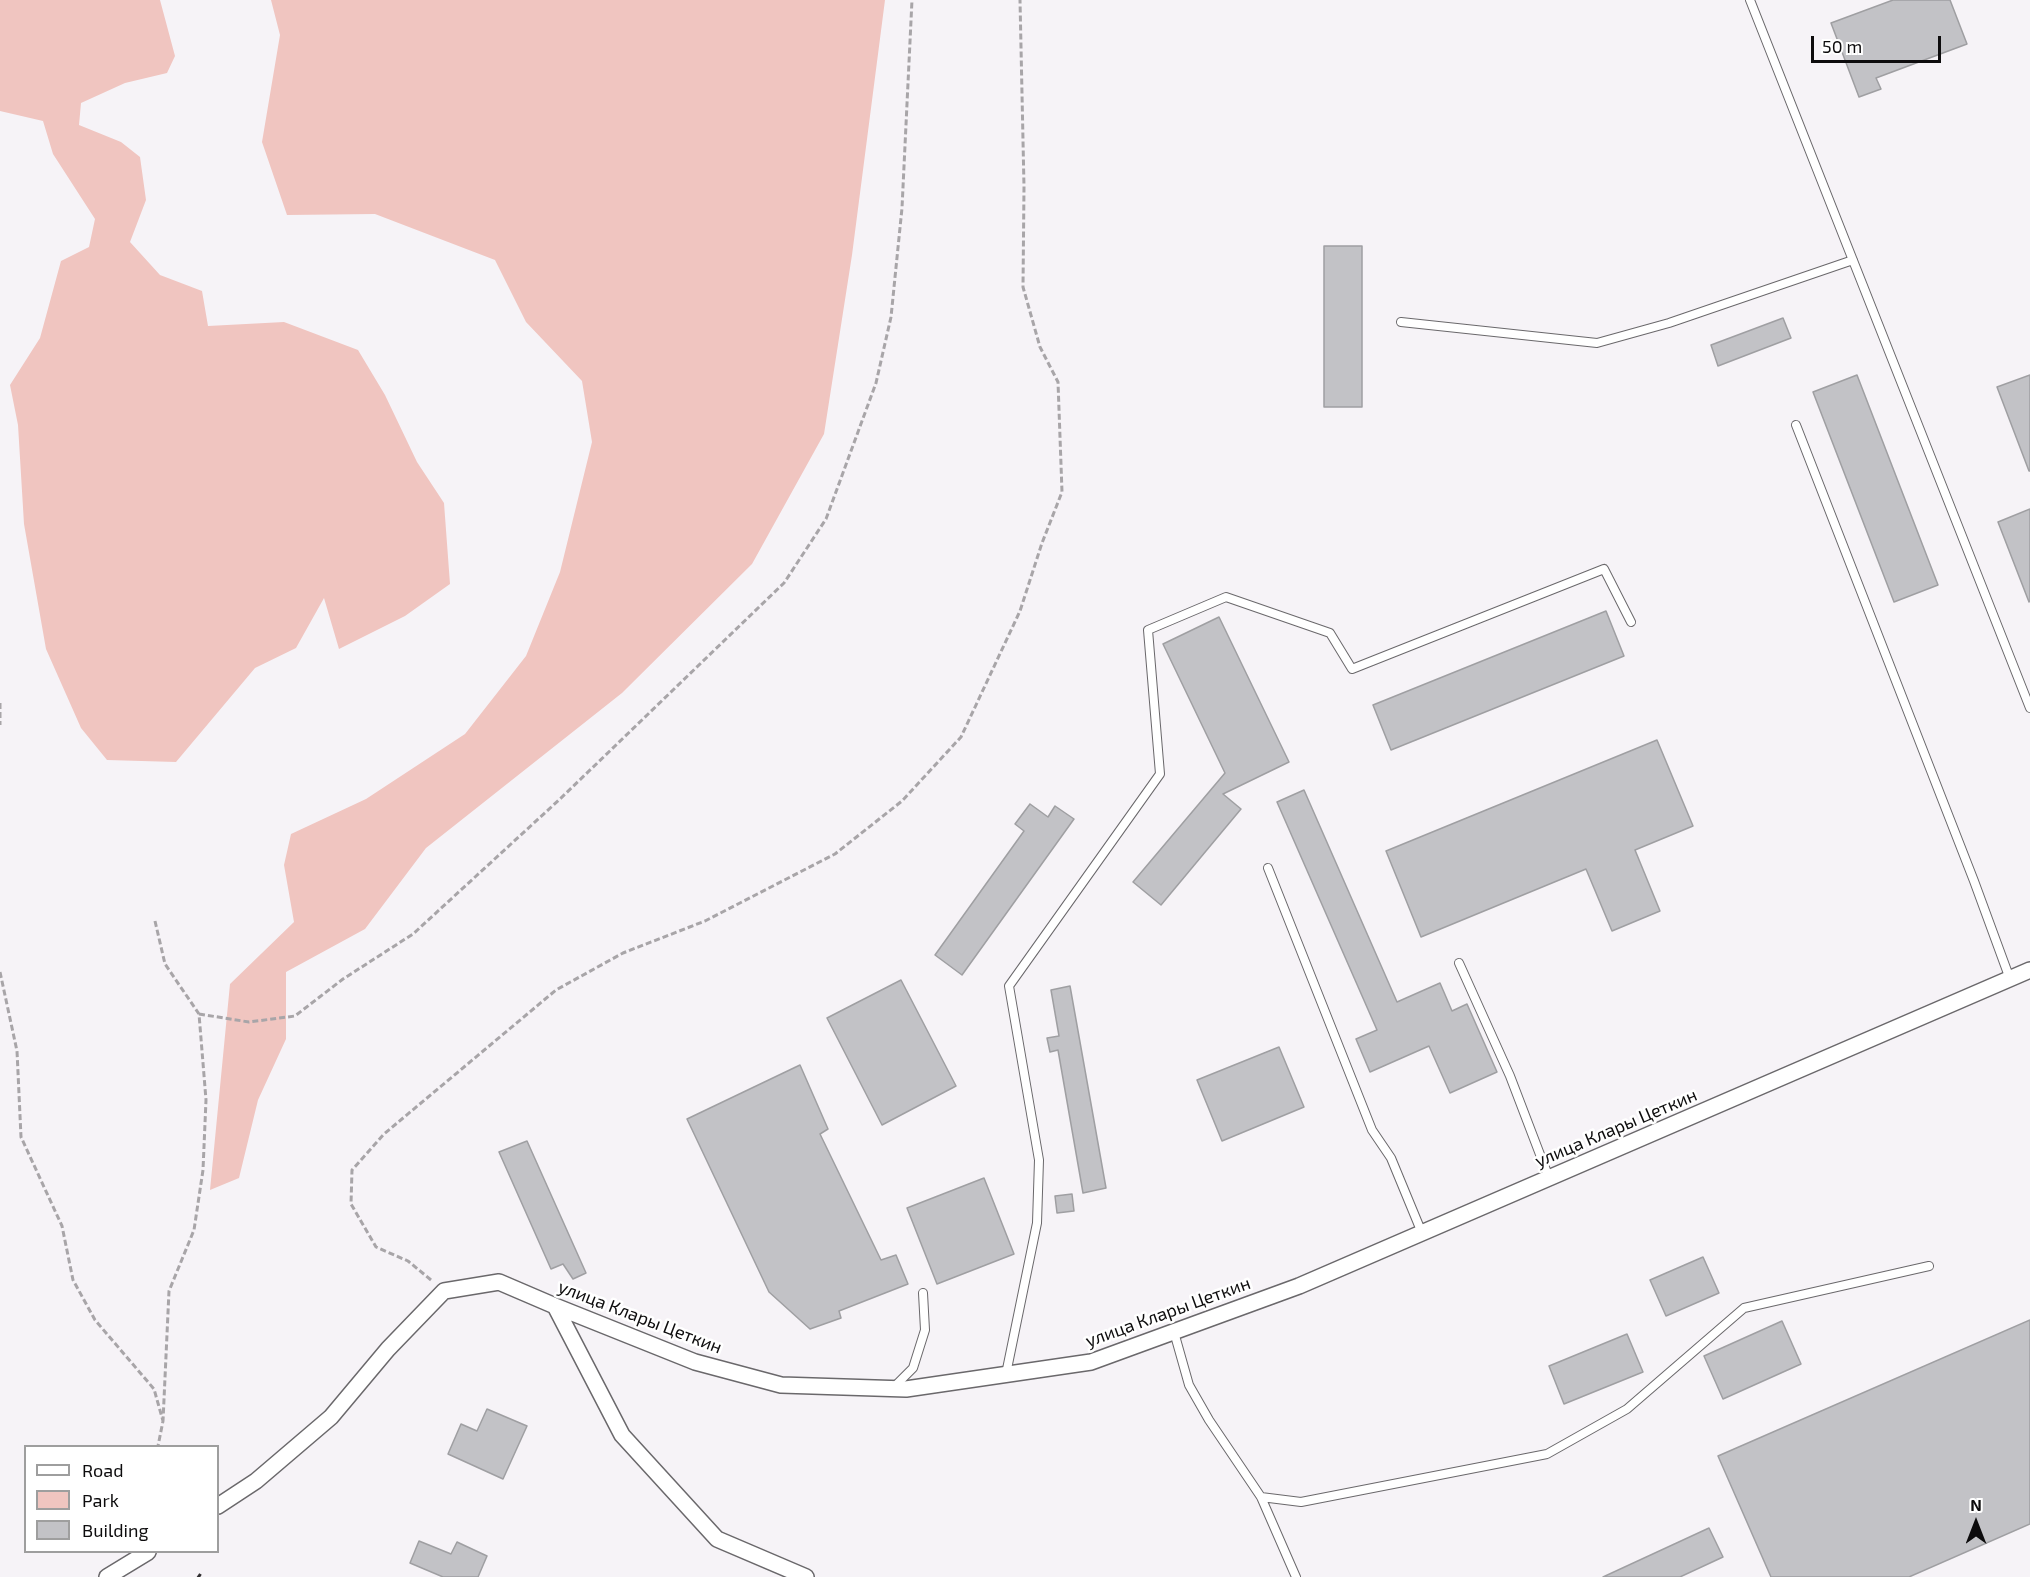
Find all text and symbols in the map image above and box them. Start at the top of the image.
scale bar [1814,24,1944,62]
text: 50 m [1822,35,1862,57]
street label: улица Клары Цеткин [1532,1084,1700,1172]
street label: улица Клары Цеткин [1083,1272,1253,1352]
street label: улица Клары Цеткин [555,1276,725,1358]
legend [24,1445,219,1553]
text: Road [82,1459,123,1481]
text: Park [82,1489,119,1511]
north arrow [1946,1493,2006,1553]
text: N [1970,1495,1982,1514]
text: Building [82,1519,149,1541]

